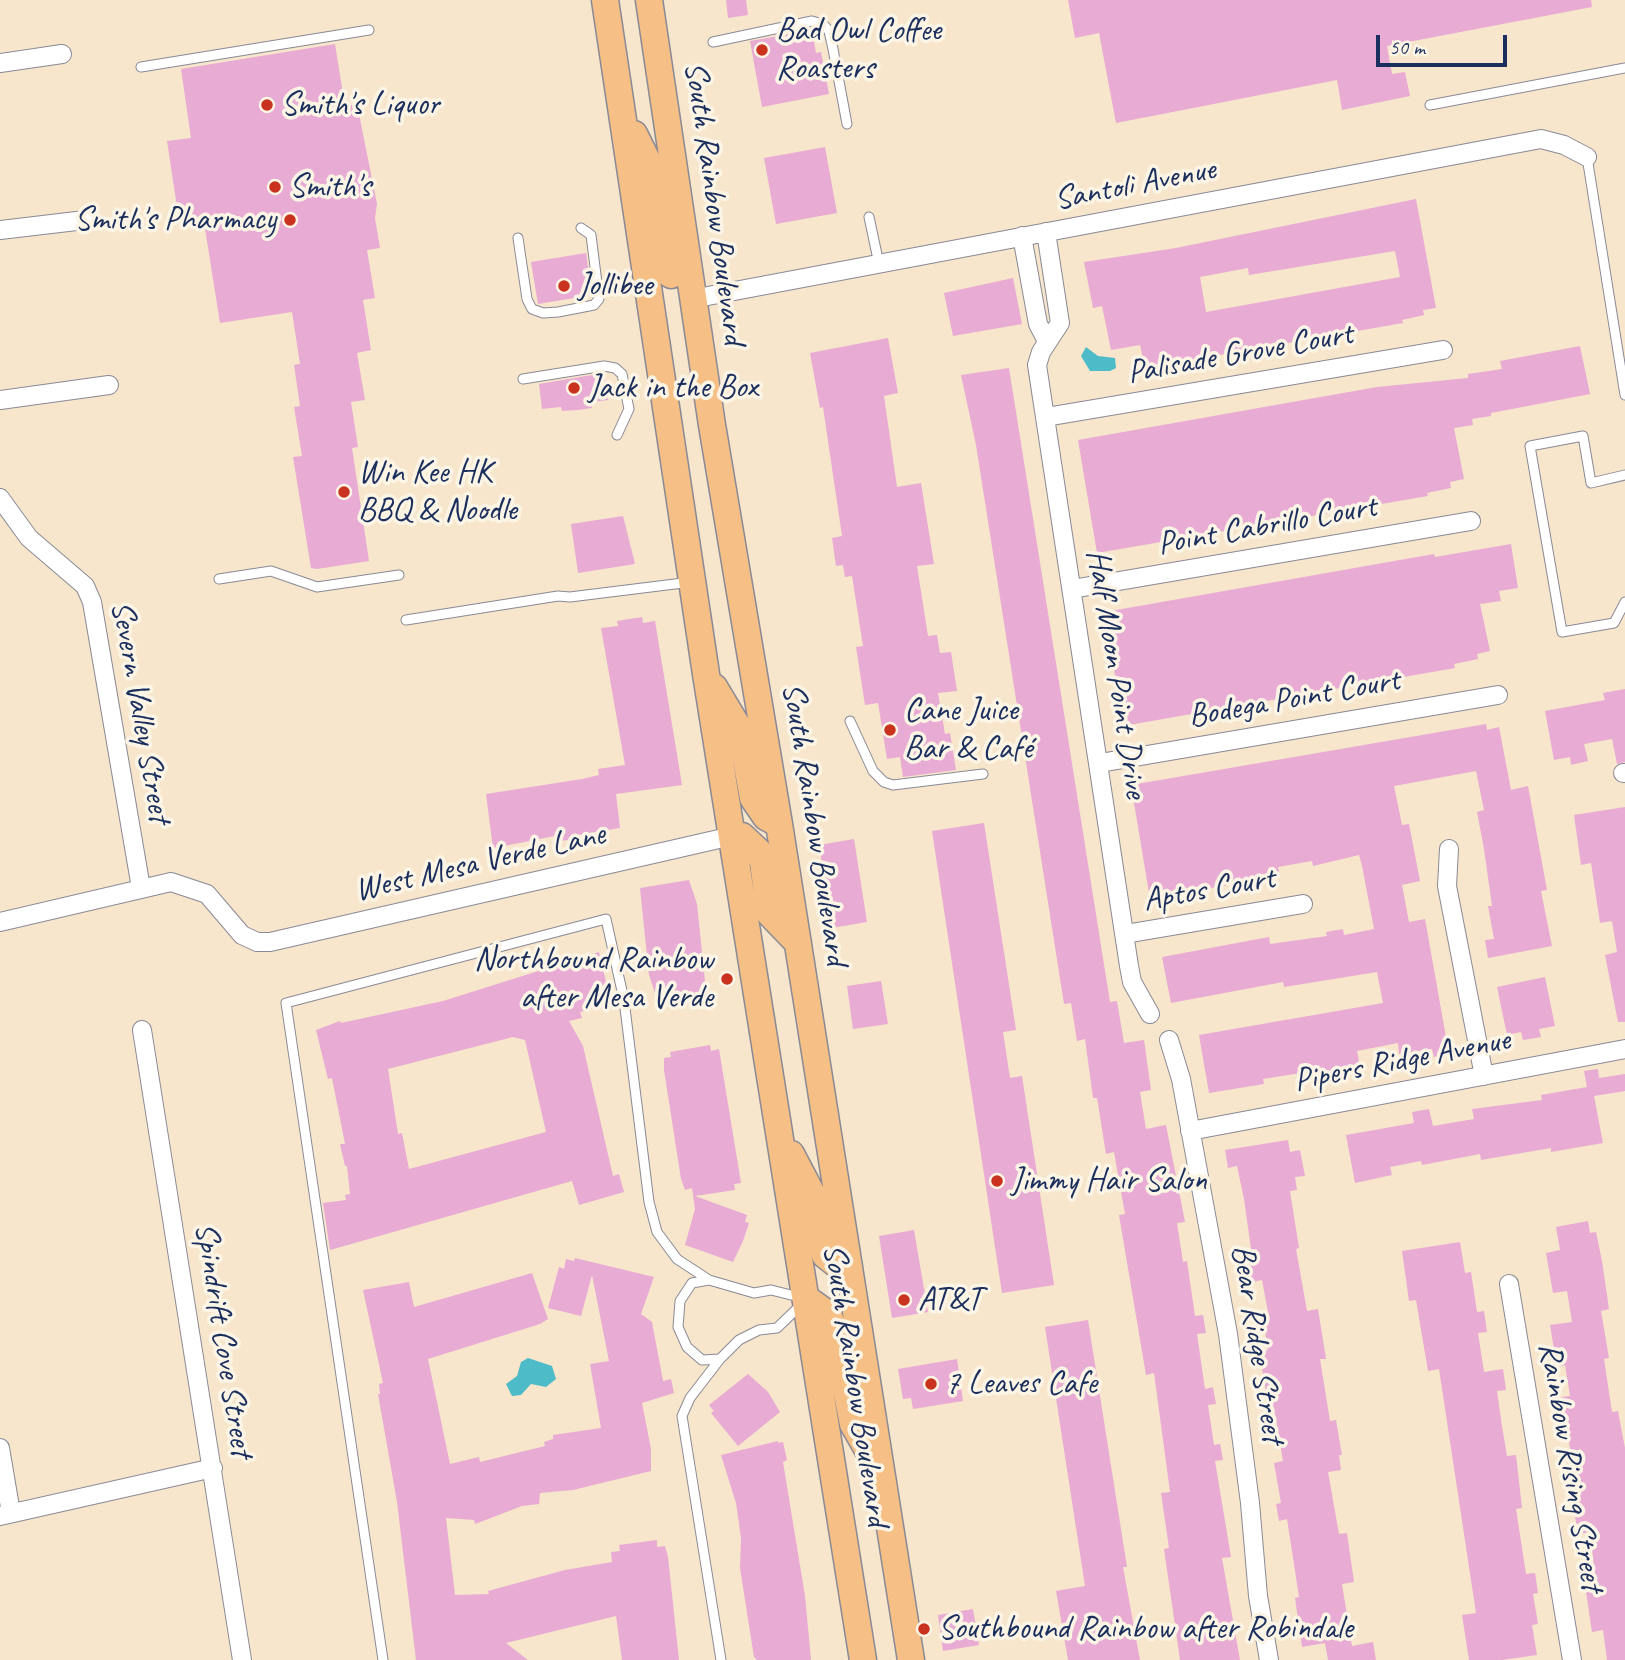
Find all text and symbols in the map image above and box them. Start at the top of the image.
place label: Bad Owl Coffee Roasters [776,11,941,89]
scale bar [1380,21,1511,65]
text: 50 m [1389,34,1425,60]
marker: Bad Owl Coffee Roasters [754,42,770,58]
street label: South Rainbow Boulevard [675,59,753,347]
place label: Smith's Liquor [281,85,439,125]
marker: Smith's Liquor [259,97,275,113]
street label: Santoli Avenue [1051,150,1219,220]
place label: Smith's [289,167,371,207]
marker: Smith's [267,179,283,195]
place label: Smith's Pharmacy [74,200,276,240]
marker: Smith's Pharmacy [282,212,298,228]
place label: Jollibee [578,266,653,306]
marker: Jollibee [556,278,572,294]
street label: Palisade Grove Court [1124,315,1356,393]
place label: Jack in the Box [588,368,758,408]
marker: Jack in the Box [566,380,582,396]
place label: Win Kee HK BBQ & Noodle [358,453,517,531]
marker: Win Kee HK BBQ & Noodle [336,484,352,500]
street label: Point Cabrillo Court [1155,487,1379,565]
street label: Half Moon Point Drive [1077,547,1155,801]
street label: Severn Valley Street [101,598,179,826]
street label: Bodega Point Court [1185,661,1403,737]
street label: South Rainbow Boulevard [772,680,856,968]
place label: Cane Juice Bar & Café [904,691,1032,769]
marker: Cane Juice Bar & Café [882,722,898,738]
street label: West Mesa Verde Lane [351,815,609,911]
street label: Aptos Court [1140,859,1278,921]
place label: Northbound Rainbow after Mesa Verde [474,940,713,1018]
marker: Northbound Rainbow after Mesa Verde [719,971,735,987]
street label: Pipers Ridge Avenue [1291,1021,1513,1101]
place label: Jimmy Hair Salon [1011,1161,1207,1201]
marker: Jimmy Hair Salon [989,1173,1005,1189]
street label: Spindrift Cove Street [185,1220,261,1460]
street label: South Rainbow Boulevard [813,1241,897,1529]
street label: Bear Ridge Street [1222,1242,1292,1446]
place label: AT&T [918,1280,982,1320]
marker: AT&T [896,1292,912,1308]
street label: Rainbow Rising Street [1529,1340,1611,1594]
place label: 7 Leaves Cafe [945,1364,1097,1404]
marker: 7 Leaves Cafe [923,1376,939,1392]
place label: Southbound Rainbow after Robindale [938,1609,1353,1649]
marker: Southbound Rainbow after Robindale [916,1621,932,1637]

